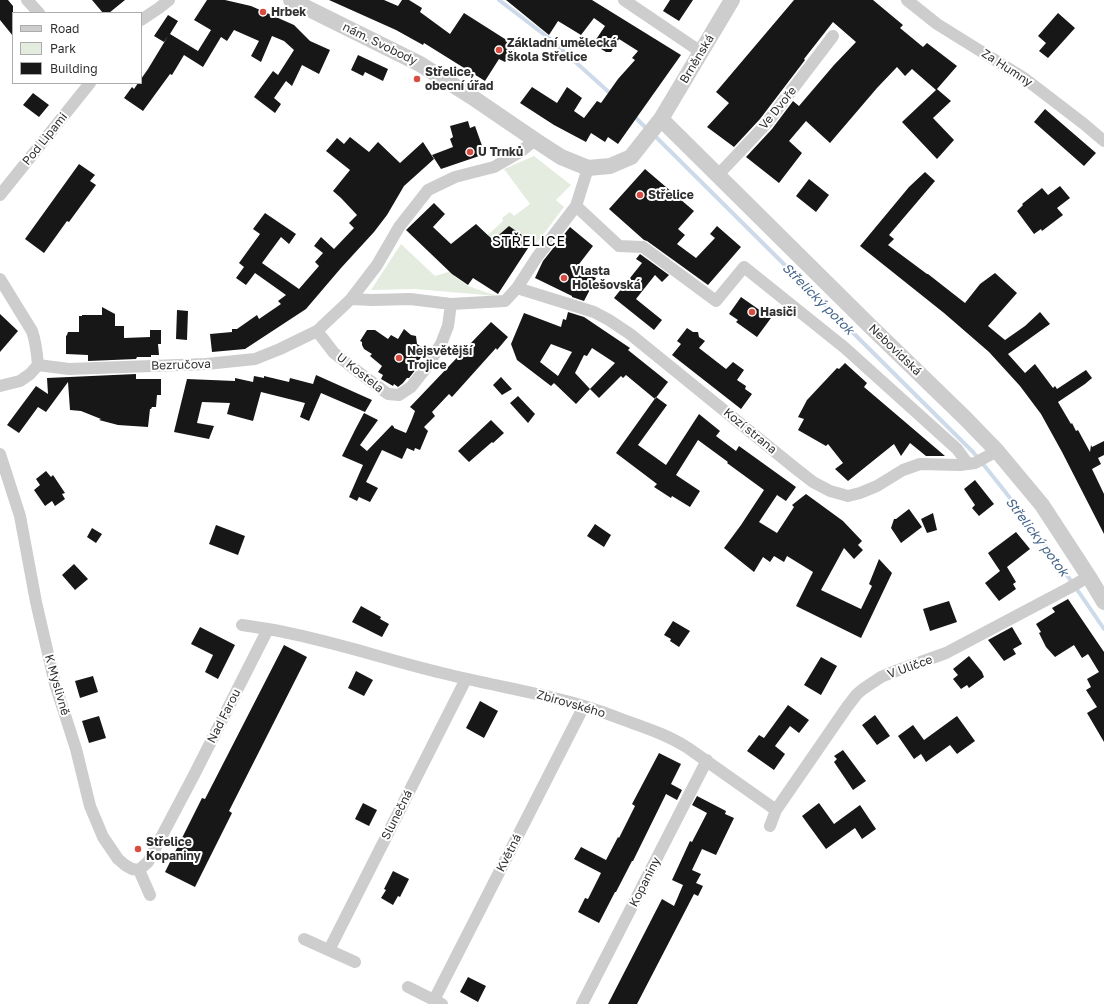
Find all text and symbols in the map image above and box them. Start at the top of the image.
place label: Hrbek [271,5,306,19]
marker: Hrbek [258,7,268,17]
legend [12,12,142,84]
street label: nám. Svobody [340,20,420,68]
text: Road [50,21,79,36]
street label: Brněnská [677,32,717,86]
place label: Základní umělecká škola Střelice [507,36,617,64]
text: Park [50,41,76,56]
marker: Základní umělecká škola Střelice [494,45,504,55]
street label: Za Humny [979,46,1035,90]
text: Building [50,61,98,76]
place label: Střelice, obecní úřad [425,65,493,93]
marker: Střelice, obecní úřad [412,74,422,84]
street label: Ve Dvoře [756,84,800,132]
street label: Pod Lipami [19,110,71,168]
place label: U Trnků [478,145,523,159]
marker: U Trnků [465,147,475,157]
place label: Střelice [648,188,694,202]
marker: Střelice [635,190,645,200]
district label: STŘELICE [492,234,566,250]
water label: Střelický potok [779,260,857,338]
place label: Vlasta Holešovská [572,264,641,292]
marker: Vlasta Holešovská [559,273,569,283]
place label: Hasiči [760,305,796,319]
marker: Hasiči [747,307,757,317]
street label: Nebovidská [866,321,924,379]
place label: Nejsvětější Trojice [407,344,472,372]
street label: U Kostela [334,350,386,396]
marker: Nejsvětější Trojice [394,353,404,363]
street label: Bezručova [151,357,211,373]
street label: Kozí strana [721,405,779,457]
water label: Střelický potok [1002,494,1072,580]
street label: V Uličce [886,652,934,682]
street label: K Myslivně [41,653,73,717]
street label: Nad Farou [204,686,244,746]
street label: Zbirovského [535,687,607,721]
street label: Slunečná [378,788,416,842]
street label: Květná [493,832,525,874]
place label: Střelice Kopaniny [146,835,201,863]
marker: Střelice Kopaniny [133,844,143,854]
street label: Kopaniny [626,855,664,909]

